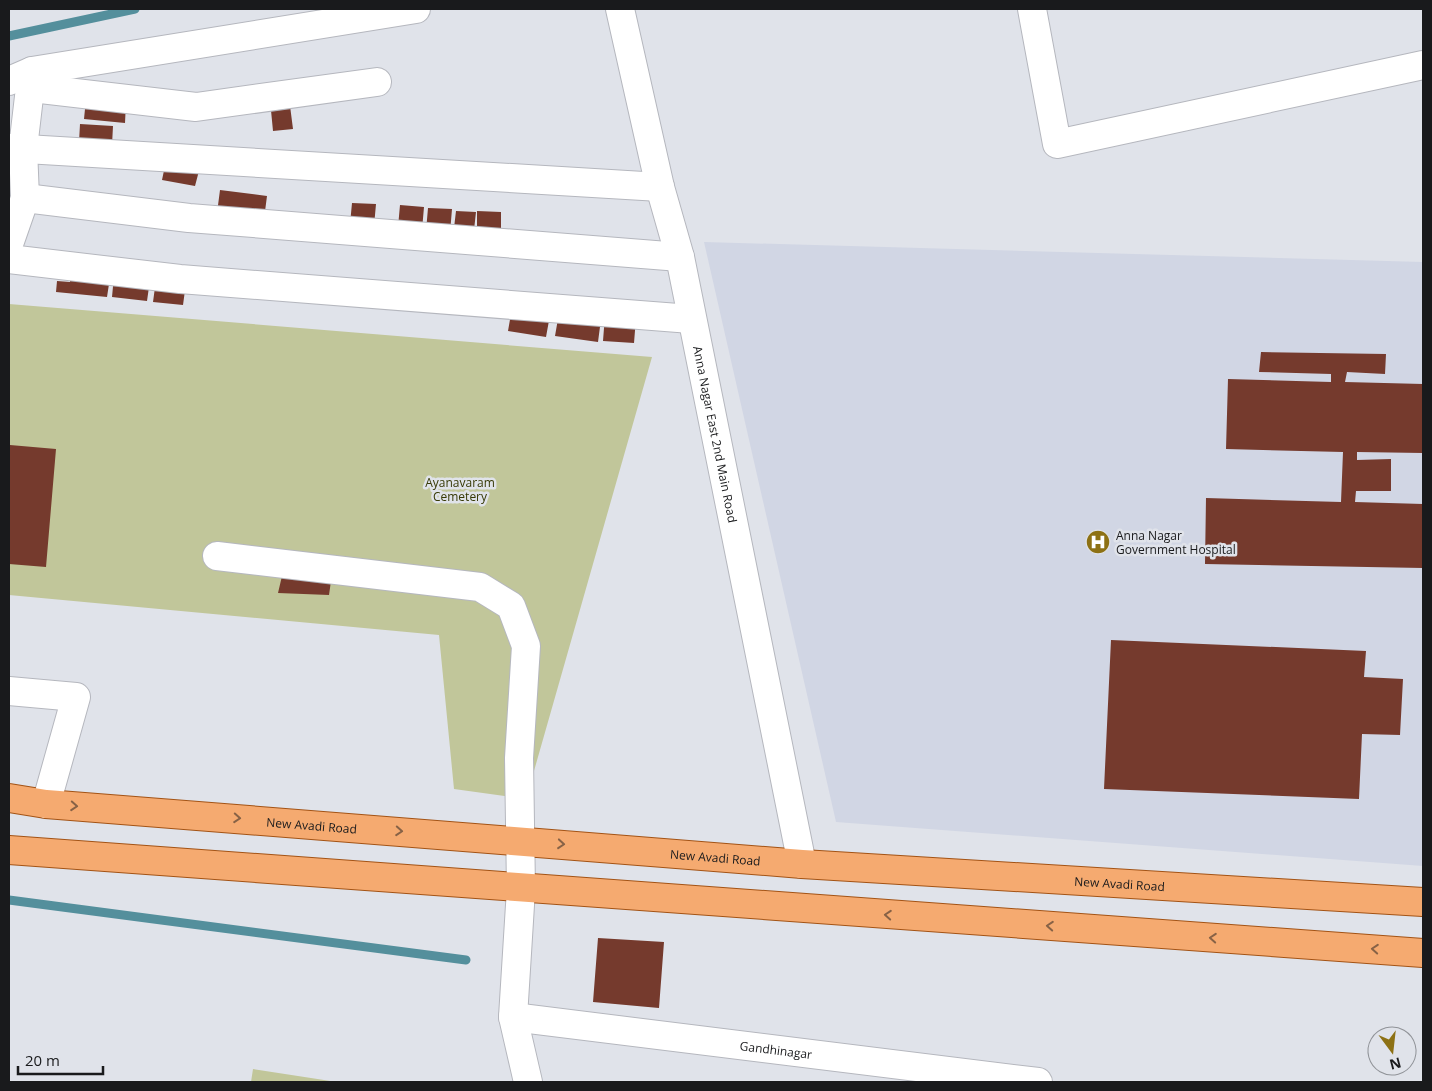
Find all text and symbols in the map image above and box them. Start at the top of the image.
street label: Anna Nagar East 2nd Main Road [690,344,742,524]
park label: Ayanavaram Cemetery [425,474,495,505]
place label: Anna Nagar Government Hospital [1116,527,1236,558]
hospital icon: Anna Nagar Government Hospital [1085,529,1111,555]
one-way arrow [71,800,79,811]
one-way arrow [233,813,241,824]
street label: New Avadi Road [266,813,358,837]
one-way arrow [395,825,403,836]
one-way arrow [557,838,565,849]
street label: New Avadi Road [670,845,761,869]
street label: New Avadi Road [1074,872,1165,895]
one-way arrow [884,909,892,920]
one-way arrow [1046,921,1054,932]
one-way arrow [1208,932,1216,943]
one-way arrow [1370,944,1378,955]
north arrow [1367,1026,1417,1076]
street label: Gandhinagar [739,1037,813,1062]
scale bar [18,1044,102,1076]
text: 20 m [25,1050,60,1070]
text: N [1388,1053,1403,1075]

